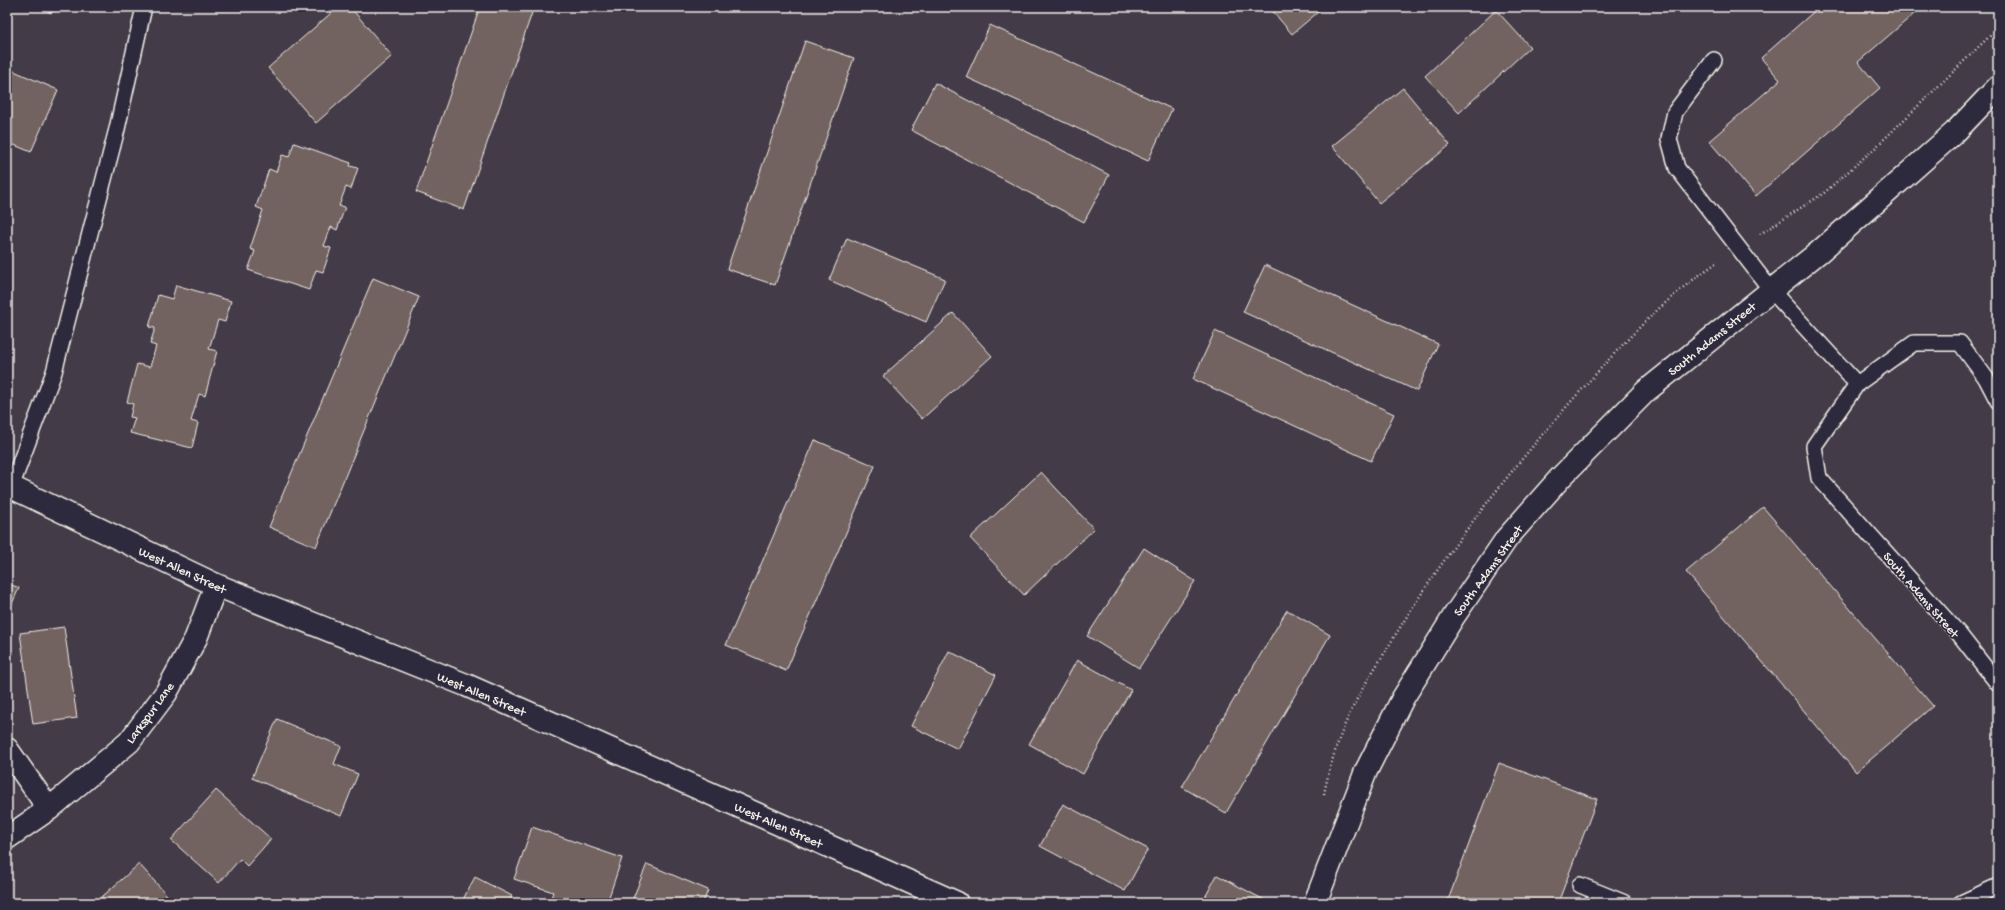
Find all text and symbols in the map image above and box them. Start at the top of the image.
street label: South Adams Street [1666,299,1761,380]
street label: South Adams Street [1451,522,1528,620]
street label: West Allen Street [136,544,230,599]
street label: South Adams Street [1879,550,1962,643]
street label: West Allen Street [434,670,529,721]
street label: Larkspur Lane [124,680,178,747]
street label: West Allen Street [732,800,826,853]

